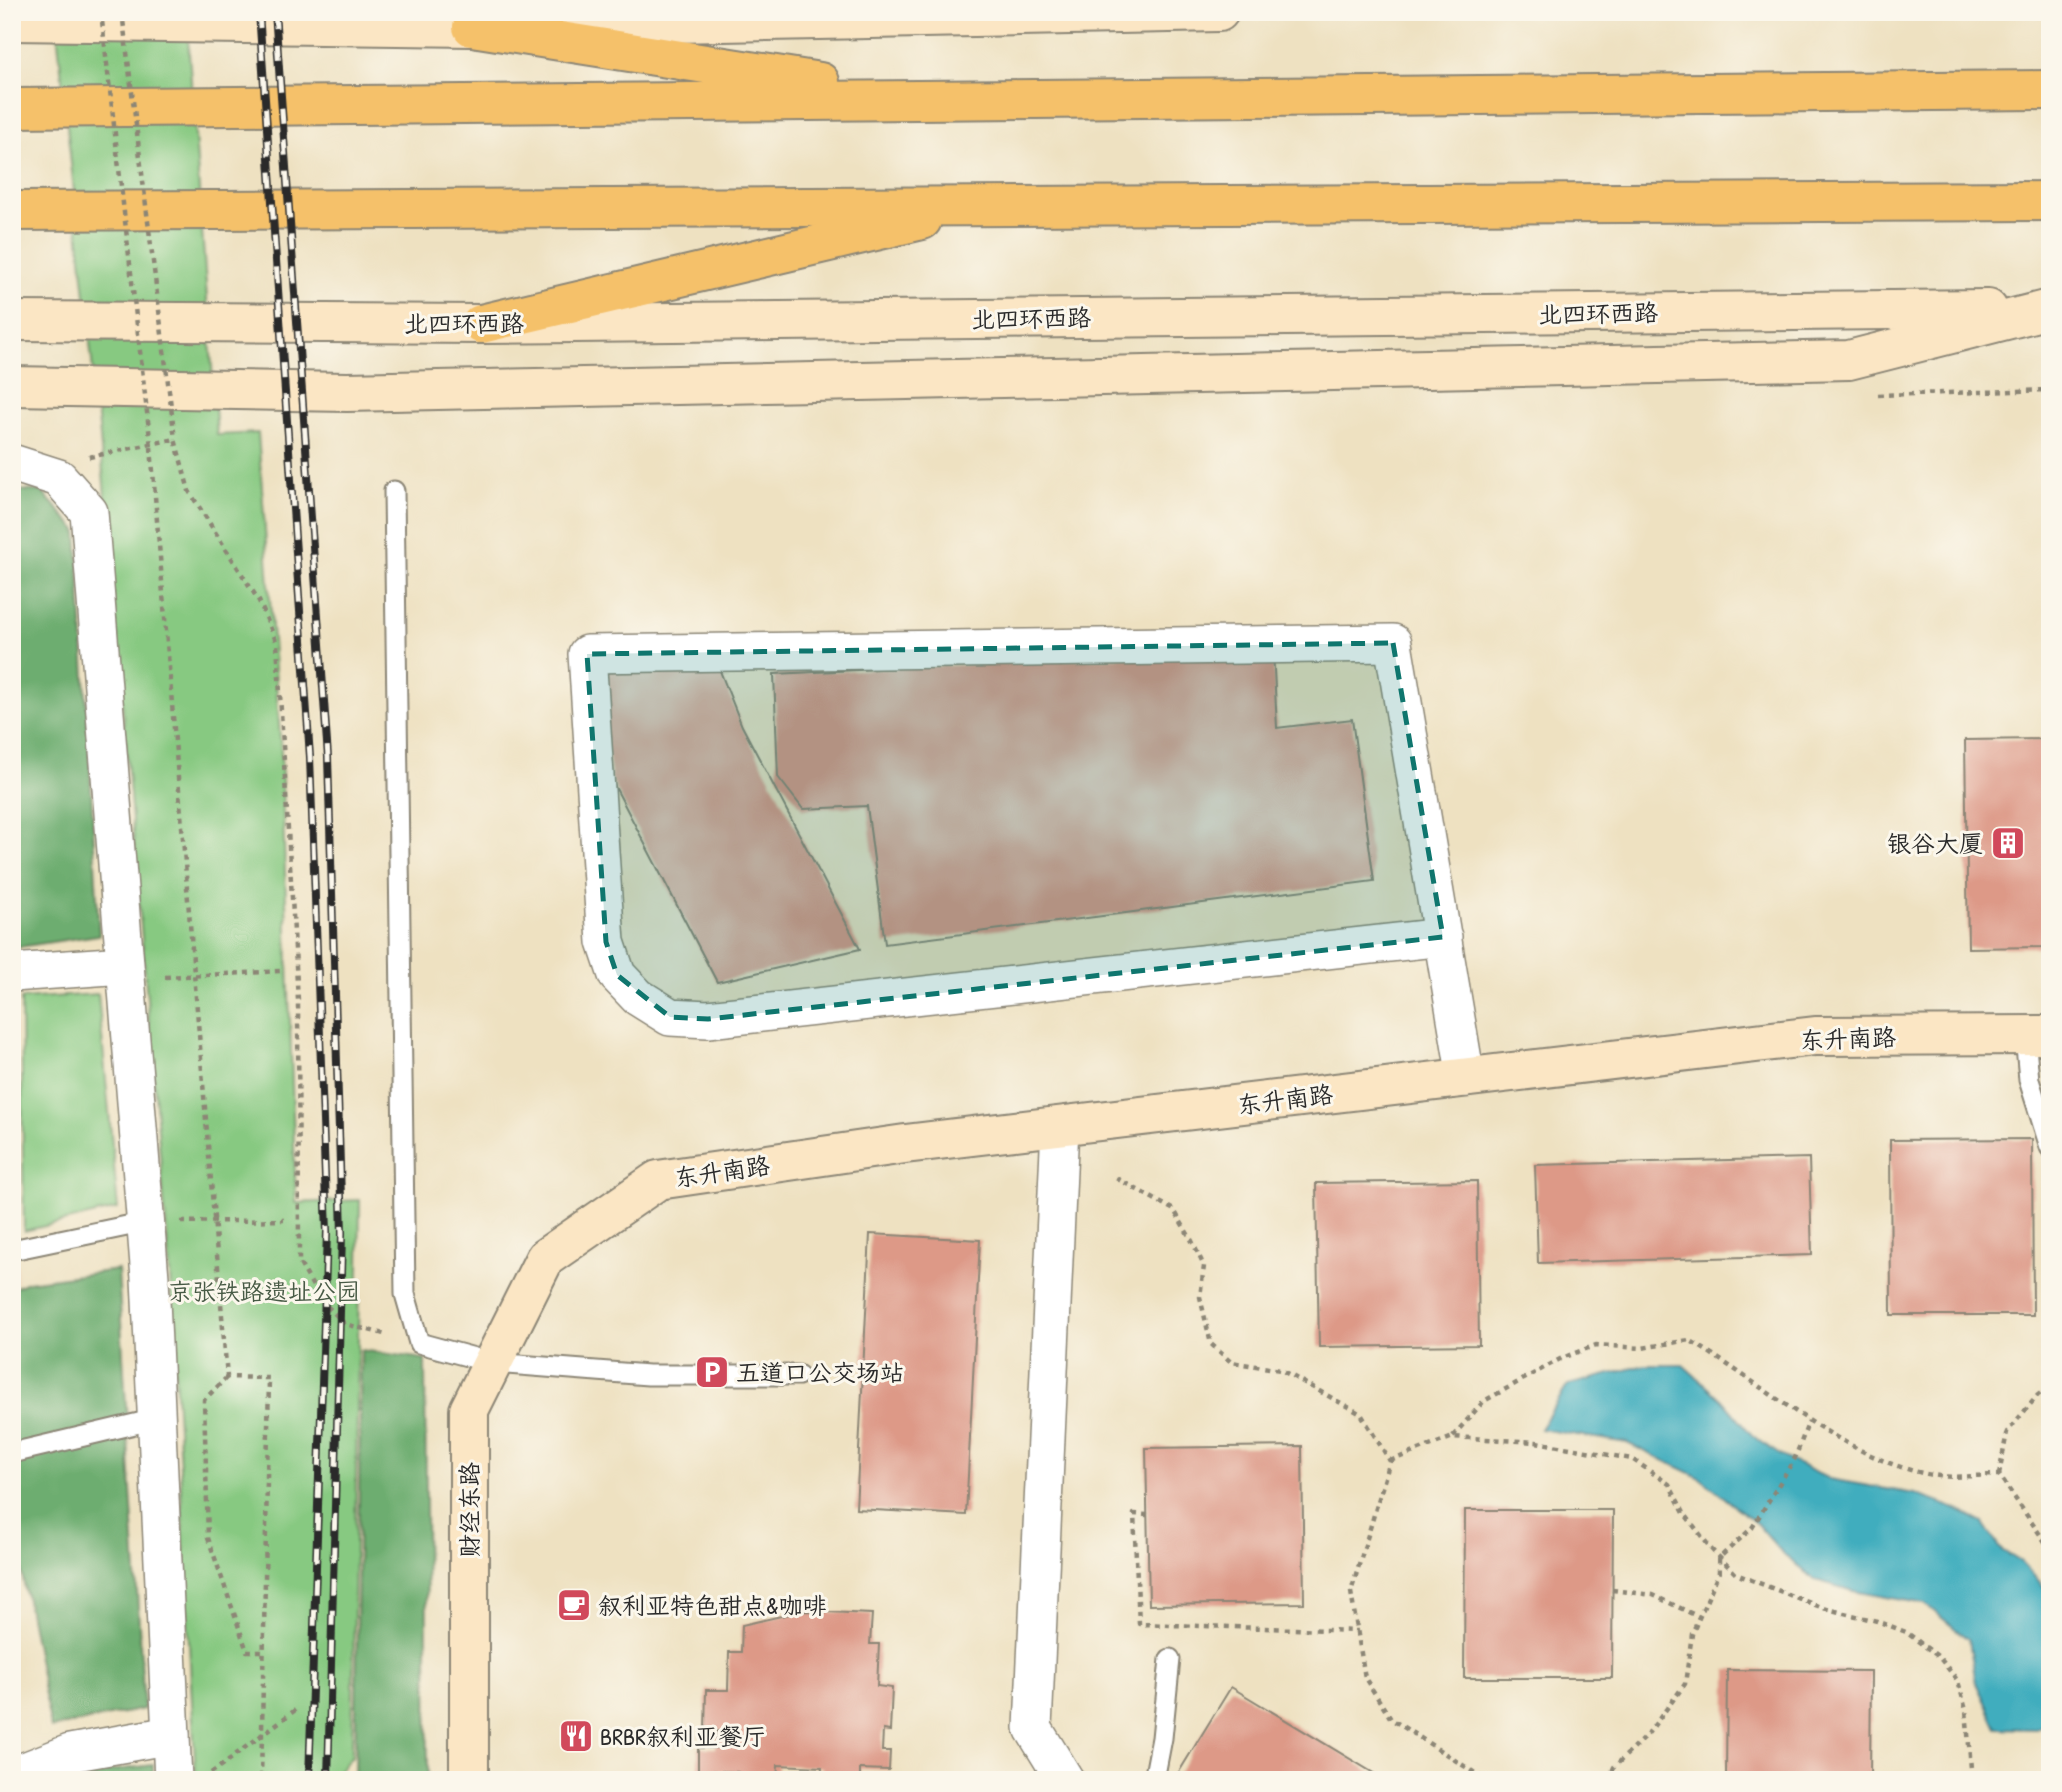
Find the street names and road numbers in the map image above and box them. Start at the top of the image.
street label: 北四环西路 [1538,296,1658,330]
street label: 北四环西路 [971,301,1091,335]
street label: 北四环西路 [404,307,524,339]
street label: 东升南路 [1799,1020,1897,1056]
street label: 东升南路 [1235,1077,1335,1121]
street label: 东升南路 [672,1148,772,1194]
street label: 财经东路 [453,1462,485,1558]

